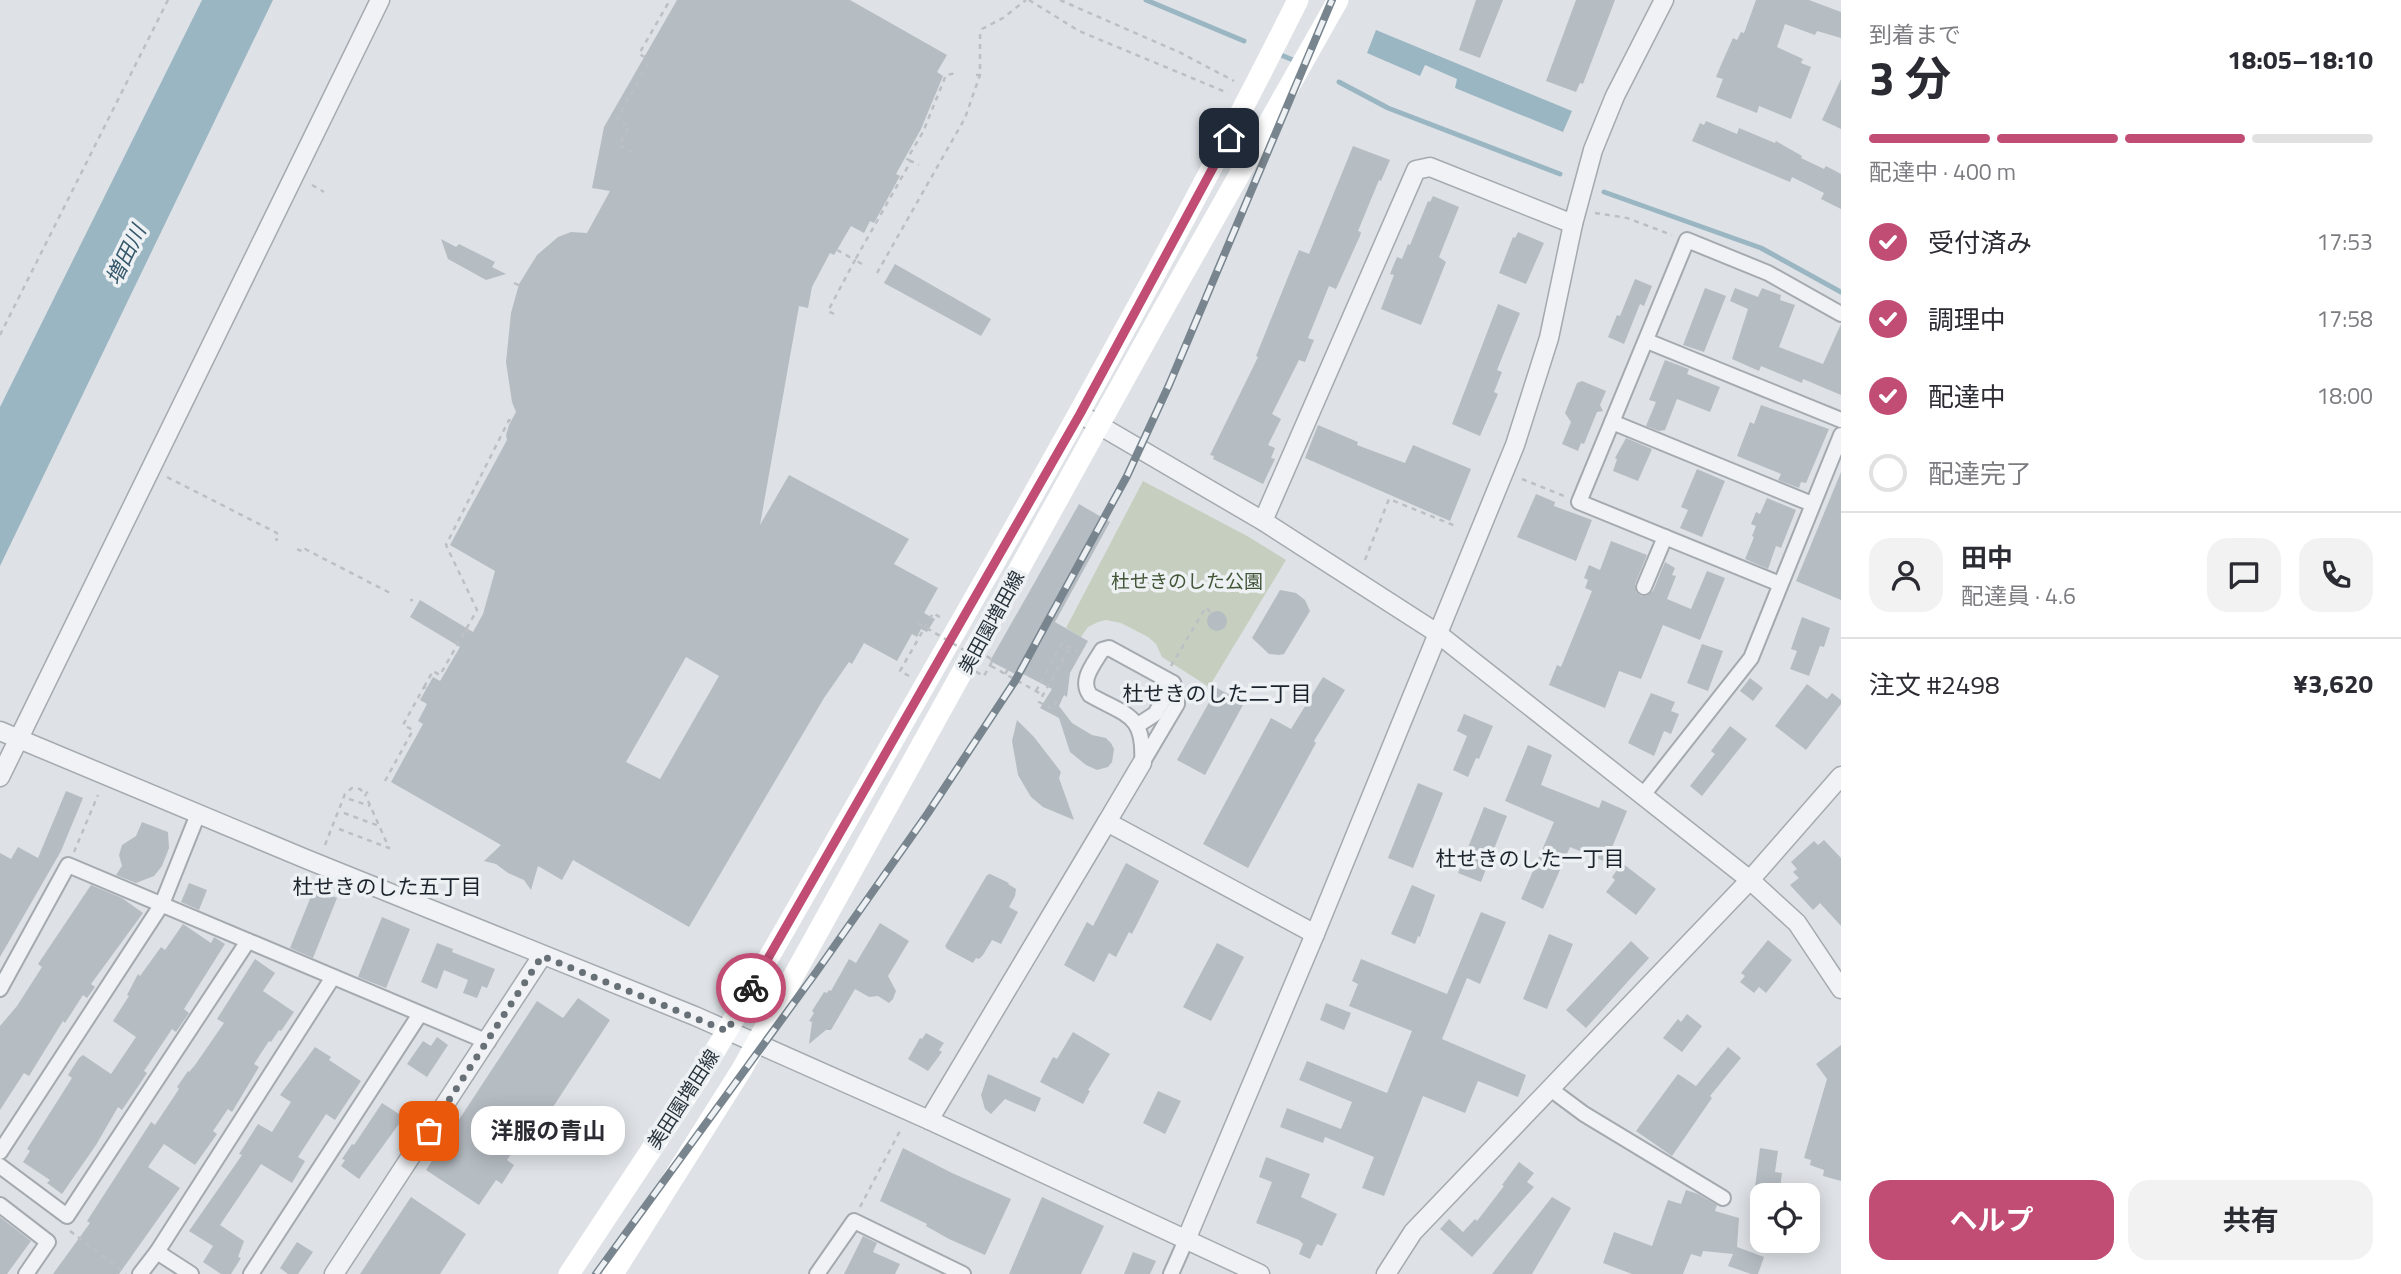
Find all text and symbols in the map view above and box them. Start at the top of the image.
text: 到着まで [1869,17,1961,52]
text: 18:05–18:10 [2227,40,2373,79]
text: 3 分 [1869,43,1951,113]
pin [1199,108,1259,168]
icon: home [1210,119,1248,157]
text: 配達中 · 400 m [1869,154,2016,189]
water label: 増田川 [97,217,154,290]
icon: check [1869,223,1907,261]
text: 受付済み [1928,223,2032,262]
text: 17:53 [2316,224,2373,259]
icon: check [1869,300,1907,338]
text: 調理中 [1928,300,2006,339]
text: 17:58 [2316,301,2373,336]
icon: check [1869,377,1907,415]
text: 配達中 [1928,377,2006,416]
text: 18:00 [2316,378,2373,413]
text: 配達完了 [1928,454,2032,493]
button: person [1869,538,1943,612]
text: 田中 [1961,538,2013,577]
button: chat [2207,538,2281,612]
button: phone [2299,538,2373,612]
street label: 美田園増田線 [950,565,1031,679]
park label: 杜せきのした公園 [1111,566,1263,595]
text: 配達員 · 4.6 [1961,578,2076,613]
text: ¥3,620 [2293,664,2373,703]
text: 注文 #2498 [1869,665,2000,704]
district label: 杜せきのした二丁目 [1123,677,1312,709]
district label: 杜せきのした一丁目 [1436,842,1625,874]
district label: 杜せきのした五丁目 [293,870,482,902]
courier [716,953,786,1023]
icon: bike [732,969,770,1007]
street label: 美田園増田線 [639,1043,726,1154]
pin [399,1101,459,1161]
callout: 洋服の青山 [471,1106,625,1156]
icon: bag [410,1112,448,1150]
text: 洋服の青山 [491,1113,606,1148]
button: ヘルプ [1869,1180,2114,1260]
button: 共有 [2128,1180,2373,1260]
map controls [1750,1183,1820,1253]
button: locate [1750,1183,1820,1253]

